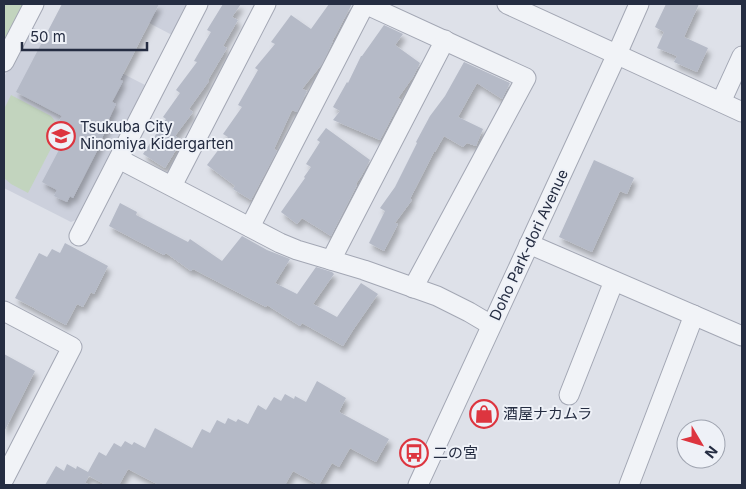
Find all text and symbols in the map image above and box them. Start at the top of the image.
scale bar [22,20,148,52]
text: 50 m [30,27,66,46]
place label: Tsukuba City Ninomiya Kidergarten [80,117,234,153]
school or university icon: Tsukuba City Ninomiya Kidergarten [46,121,76,151]
street label: Doho Park-dori Avenue [485,166,572,324]
shop icon: 酒屋ナカムラ [469,399,499,429]
place label: 酒屋ナカムラ [503,404,592,423]
north arrow [676,419,726,469]
bus stop icon: 二の宮 [399,438,429,468]
place label: 二の宮 [433,443,478,462]
text: N [702,443,722,462]

